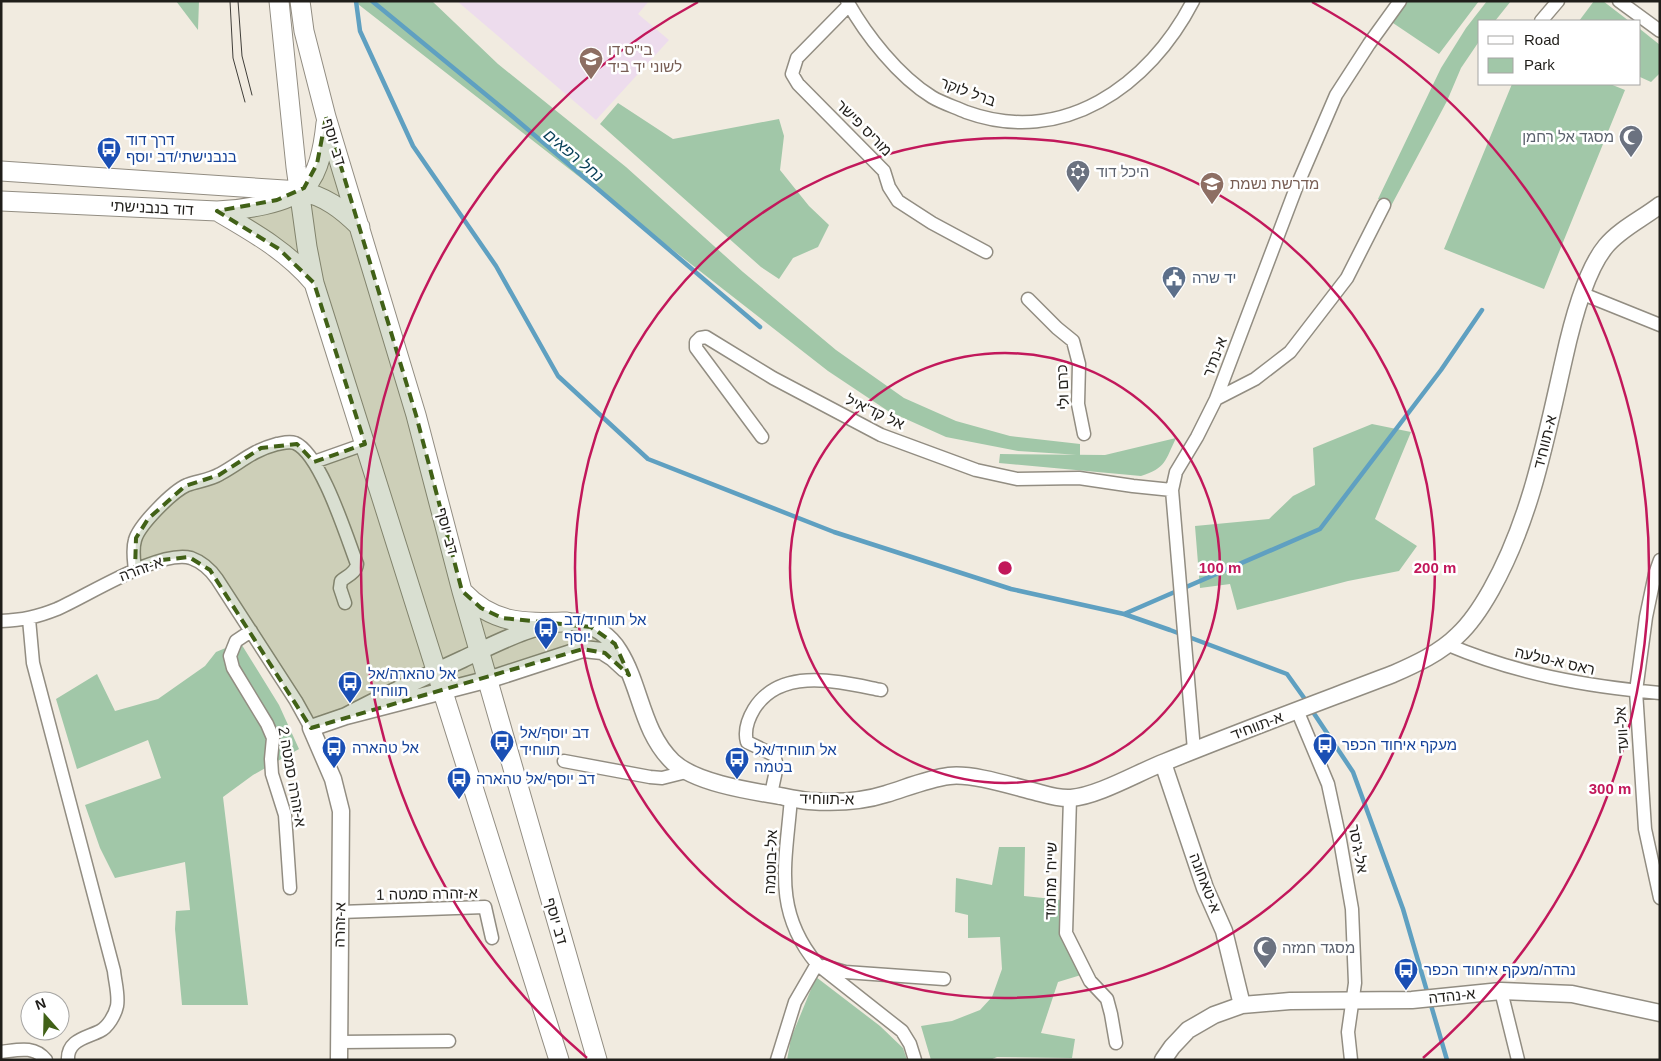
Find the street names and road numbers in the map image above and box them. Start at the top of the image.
street label: ברל לוקר [938,74,998,109]
street label: מוריס פישר [833,96,896,159]
street label: דב יוסף [319,116,350,167]
street label: דוד בנבנישתי [110,197,194,218]
street label: א-נת'ר [1199,334,1230,379]
street label: כרם ולי [1053,364,1072,410]
street label: אל קד'איל [843,391,908,433]
street label: א-תווחיד [1530,413,1560,470]
street label: דב יוסף [433,506,462,556]
street label: א-זהרה [117,552,166,585]
street label: ראס א-טלעה [1513,643,1597,678]
street label: אל-וועד [1611,705,1632,754]
street label: א-תווחיד [1228,708,1286,743]
street label: א-זהרה סמטה 2 [275,725,310,829]
street label: א-תווחיד [800,790,855,807]
street label: אל-ג'סר [1345,823,1372,875]
street label: אל-בוטמה [761,829,780,895]
street label: שייח' מחמוד [1041,842,1060,920]
street label: א-טאחונה [1186,850,1225,916]
street label: א-זהרה סמטה 1 [376,884,478,903]
street label: דב יוסף [542,896,571,946]
street label: א-זהרה [331,901,348,948]
street label: א-נהדה [1428,985,1477,1006]

